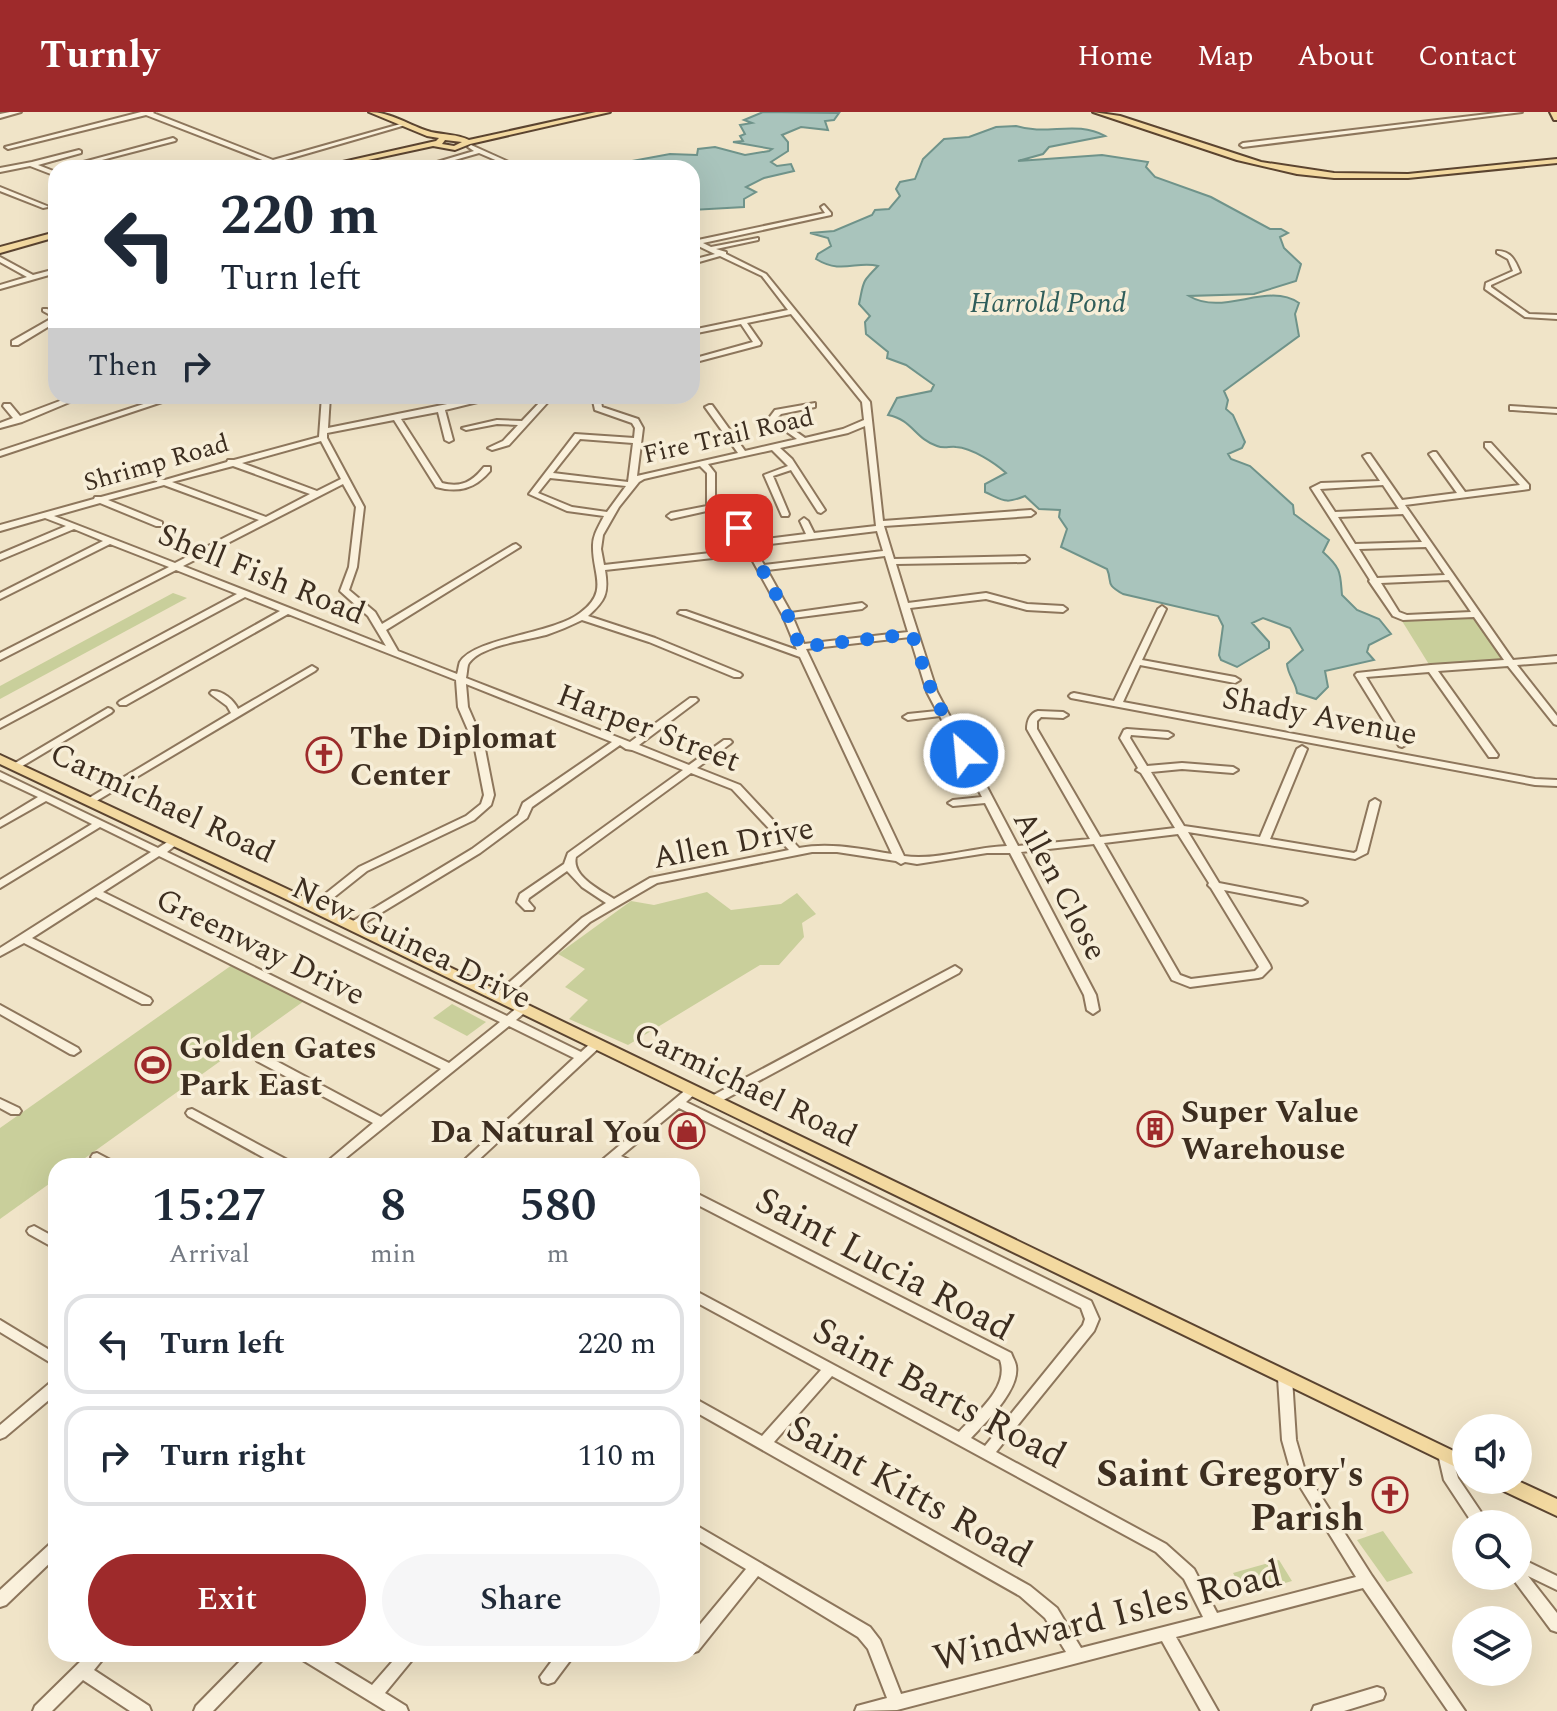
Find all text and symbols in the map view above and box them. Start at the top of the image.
text: Turnly [40,27,159,85]
text: Home [1077,35,1153,78]
text: Map [1197,35,1253,78]
text: About [1297,35,1374,78]
text: Contact [1418,35,1517,78]
text: 220 m [220,174,379,259]
icon: left [88,192,192,296]
text: Turn left [220,251,361,306]
water label: Harrold Pond [970,282,1126,325]
text: Then [88,343,158,389]
icon: right [174,344,218,388]
street label: Fire Trail Road [639,397,818,475]
street label: Shrimp Road [79,423,234,503]
pin [705,494,773,562]
icon: arrive [717,506,761,550]
street label: Shell Fish Road [150,510,373,638]
street label: Harper Street [550,671,747,786]
street label: Shady Avenue [1218,674,1422,759]
position arrow [922,712,1006,796]
place label: The Diplomat Center [350,714,557,800]
street label: Carmichael Road [42,730,283,877]
church icon: The Diplomat Center [305,736,343,774]
street label: Allen Close [1000,802,1120,970]
street label: Allen Drive [649,804,818,883]
street label: New Guinea Drive [283,864,540,1023]
street label: Greenway Drive [147,875,373,1019]
street label: Carmichael Road [625,1010,865,1161]
place label: Golden Gates Park East [179,1024,377,1110]
sports icon: Golden Gates Park East [134,1046,172,1084]
place label: Super Value Warehouse [1181,1088,1359,1174]
place label: Da Natural You [430,1108,661,1157]
building icon: Super Value Warehouse [1136,1110,1174,1148]
shop icon: Da Natural You [668,1112,706,1150]
text: 15:27 [151,1169,267,1242]
text: 8 [380,1169,406,1242]
text: 580 [519,1169,597,1242]
street label: Saint Lucia Road [744,1172,1024,1357]
text: Arrival [169,1234,250,1274]
text: min [370,1234,416,1274]
text: m [547,1234,569,1274]
street label: Saint Barts Road [802,1302,1076,1485]
text: Turn left [160,1321,285,1367]
text: 220 m [578,1321,656,1367]
icon: left [92,1322,136,1366]
street label: Saint Kitts Road [775,1400,1043,1583]
map controls [1452,1414,1532,1686]
button: sound [1452,1414,1532,1494]
text: Turn right [160,1433,306,1479]
text: 110 m [578,1433,656,1479]
icon: right [92,1434,136,1478]
place label: Saint Gregory's Parish [1096,1446,1364,1548]
church icon: Saint Gregory's Parish [1371,1476,1409,1514]
button: search [1452,1510,1532,1590]
street label: Windward Isles Road [927,1546,1288,1688]
button: Exit [88,1554,366,1646]
button: Share [382,1554,660,1646]
button: layers [1452,1606,1532,1686]

